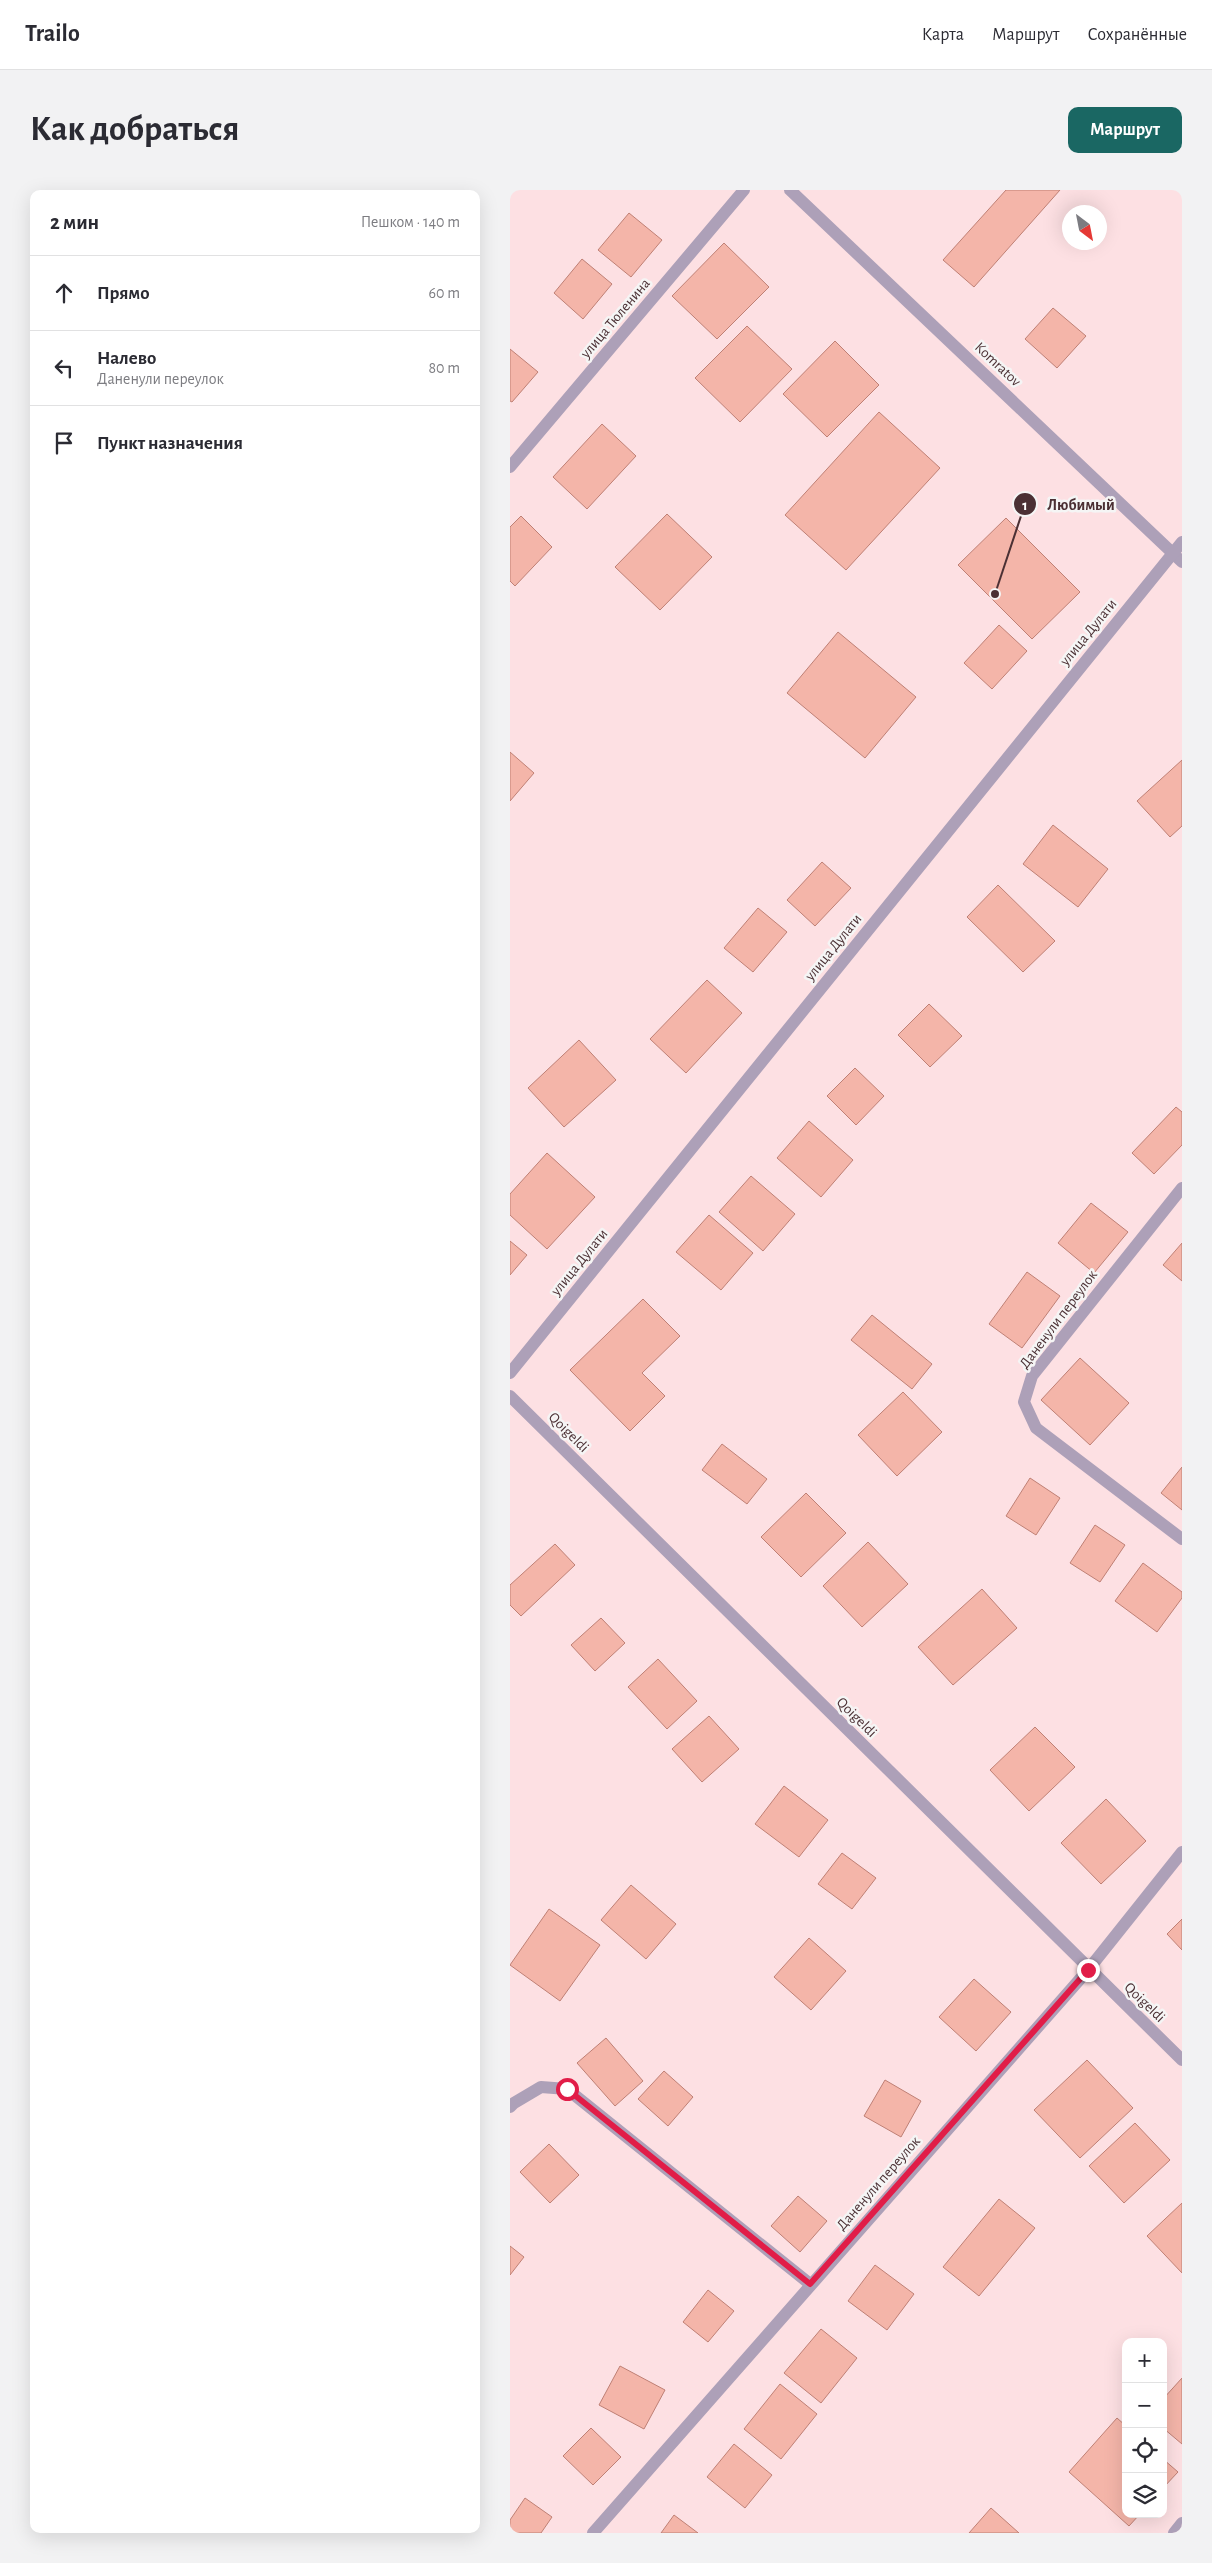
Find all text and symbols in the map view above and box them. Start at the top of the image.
text: Trailo [25,22,80,46]
text: Карта [922,26,964,44]
text: Маршрут [992,26,1060,44]
text: Сохранённые [1088,26,1187,44]
button: Маршрут [1068,107,1182,153]
text: Как добраться [30,112,239,147]
north arrow [1062,205,1107,250]
text: 2 мин [50,212,99,233]
text: Пешком · 140 m [361,214,460,230]
street label: улица Тюленина [577,276,653,362]
icon: ahead [50,279,78,307]
text: Прямо [97,284,150,303]
text: 60 m [429,285,460,301]
street label: Komratov [972,340,1024,390]
text: Налево [97,349,156,368]
icon: left [50,354,78,382]
text: 80 m [429,360,460,376]
text: Даненули переулок [97,371,224,387]
icon: arrive [50,429,78,457]
text: Пункт назначения [97,434,243,453]
callout: Любимый [1013,489,1125,520]
text: Любимый [1047,497,1115,513]
text: 1 [1022,498,1028,513]
street label: улица Дулати [1057,596,1120,669]
street label: улица Дулати [802,911,865,984]
street label: улица Дулати [548,1226,611,1299]
street label: Даненули переулок [1017,1267,1100,1371]
street label: Qoigeldi [546,1409,592,1455]
street label: Qoigeldi [834,1694,880,1740]
route end [1077,1959,1100,1982]
street label: Qoigeldi [1121,1980,1168,2025]
route start [556,2078,579,2101]
street label: Даненули переулок [834,2133,923,2233]
map controls [1122,2338,1167,2518]
button: + [1122,2338,1167,2383]
button: − [1122,2383,1167,2428]
button: locate [1122,2428,1167,2473]
button: layers [1122,2473,1167,2518]

